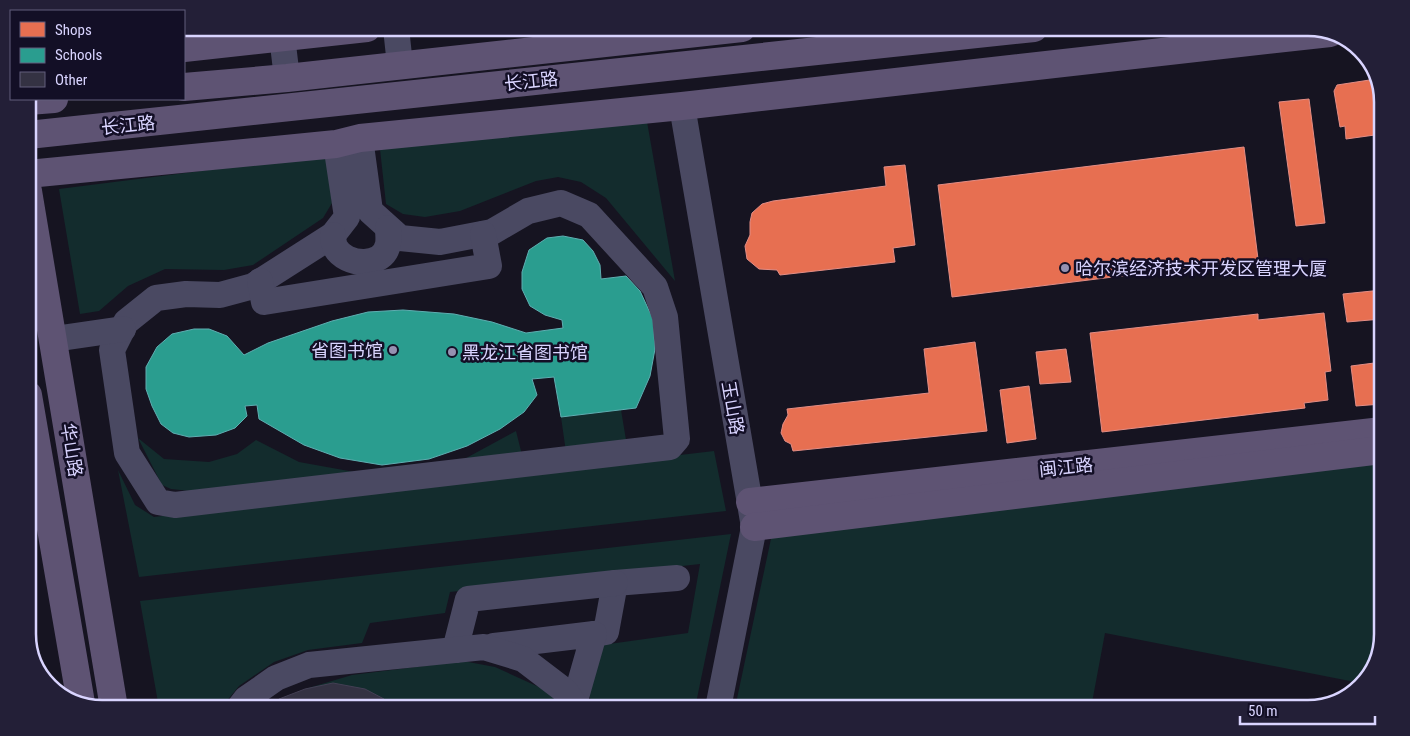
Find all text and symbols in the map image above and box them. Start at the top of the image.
legend [10,10,185,100]
text: Shops [55,21,92,39]
text: Schools [55,46,102,64]
street label: 长江路 [503,68,559,94]
text: Other [55,71,88,89]
street label: 长江路 [100,112,156,138]
place label: 哈尔滨经济技术开发区管理大厦 [1075,258,1327,279]
marker: 哈尔滨经济技术开发区管理大厦 [1059,262,1071,274]
place label: 省图书馆 [311,340,383,361]
place label: 黑龙江省图书馆 [462,342,588,363]
marker: 省图书馆 [387,344,399,356]
marker: 黑龙江省图书馆 [446,346,458,358]
street label: 玉山路 [718,380,748,436]
street label: 华山路 [57,422,87,478]
street label: 闽江路 [1038,454,1094,480]
scale bar [1240,694,1375,726]
text: 50 m [1248,702,1278,720]

